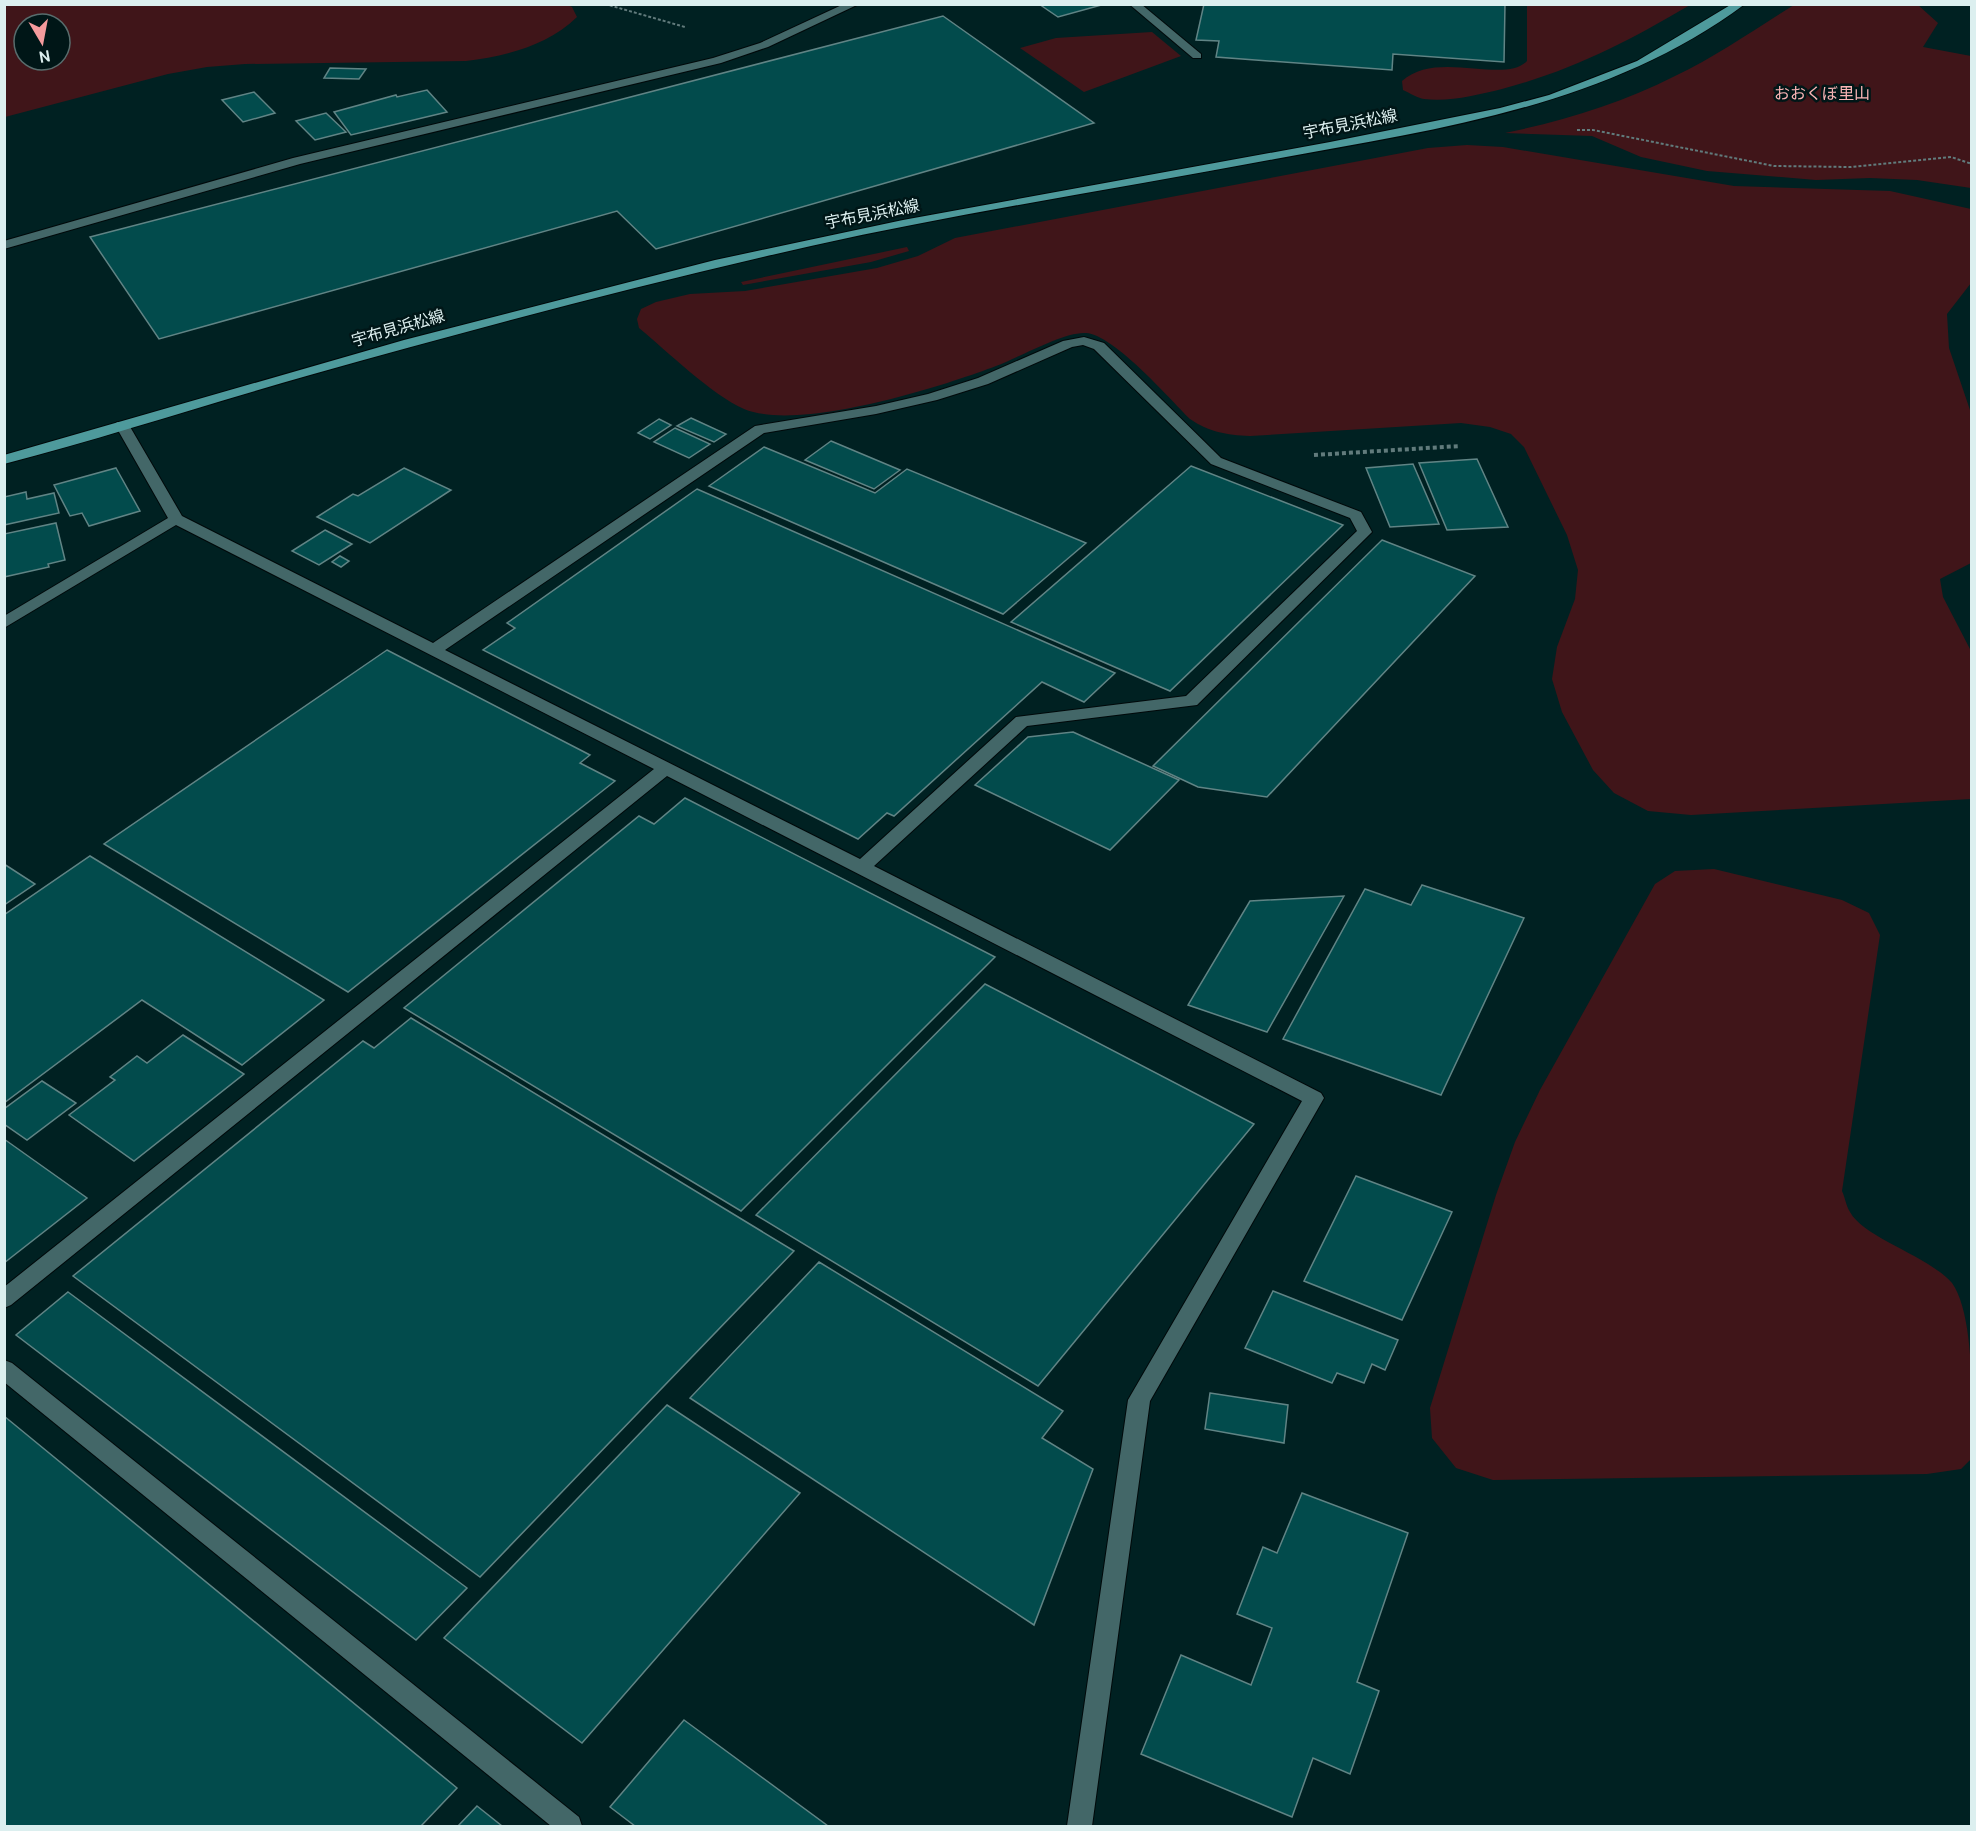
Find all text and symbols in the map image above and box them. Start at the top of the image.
north arrow [12,12,72,72]
text: N [37,46,52,67]
park label: おおくぼ里山 [1774,84,1870,103]
street label: 宇布見浜松線 [1301,106,1399,142]
street label: 宇布見浜松線 [823,196,921,232]
street label: 宇布見浜松線 [349,306,447,350]

